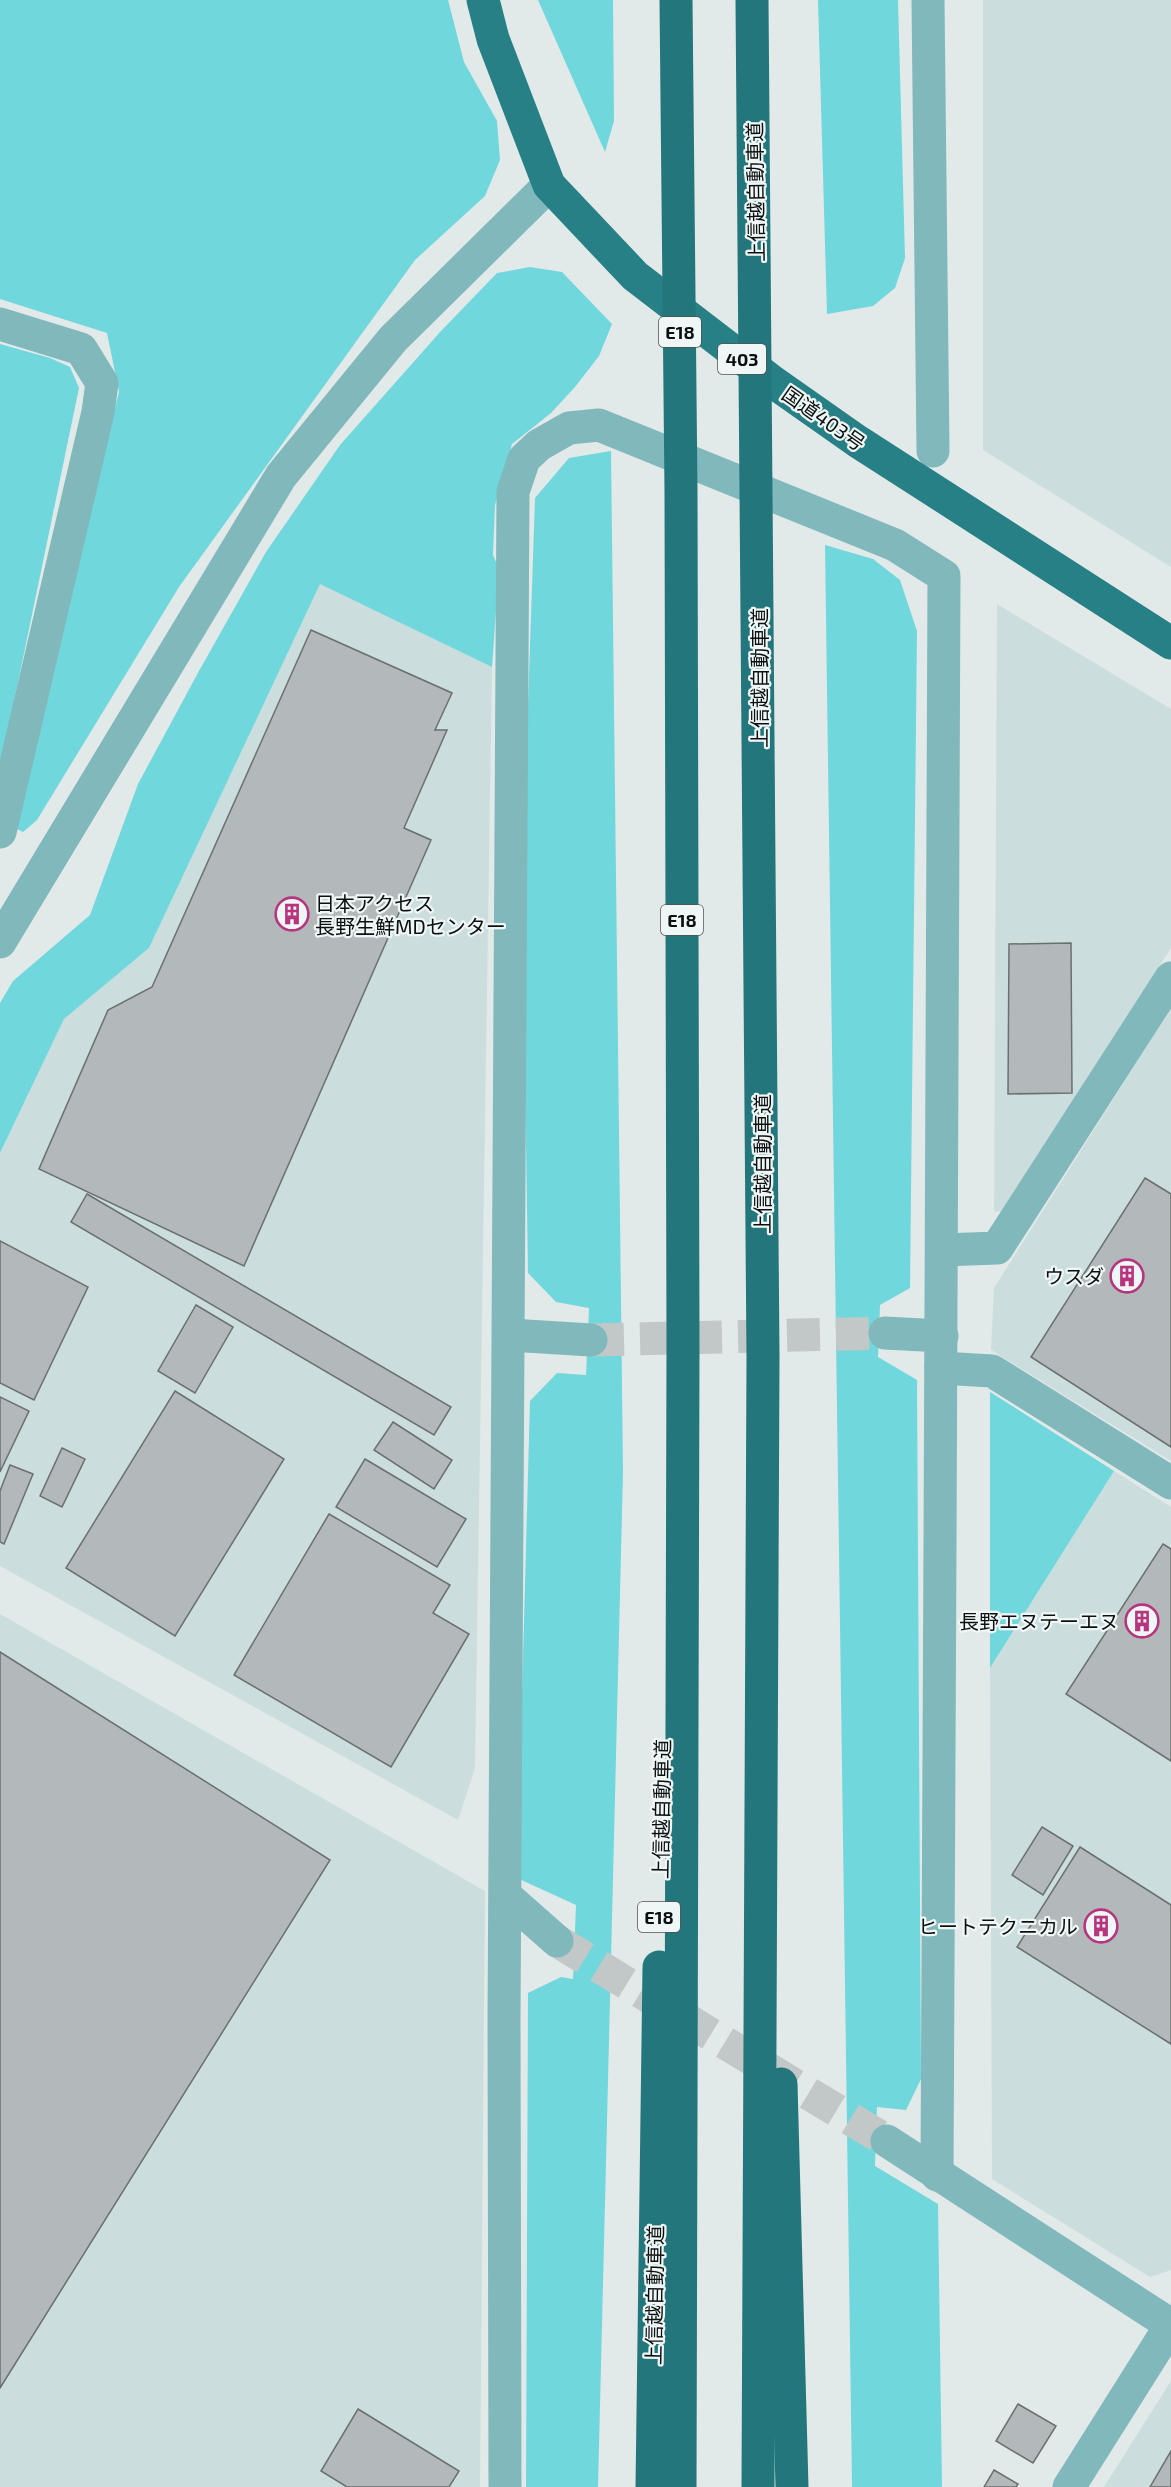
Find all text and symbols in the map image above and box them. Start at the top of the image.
street label: 上信越自動車道 [742,122,768,262]
road number: E18 [659,317,701,347]
road number: 403 [718,344,766,374]
street label: 国道403号 [778,381,870,455]
street label: 上信越自動車道 [747,608,771,748]
place label: 日本アクセス 長野生鮮MDセンター [315,891,506,938]
building icon: 日本アクセス 長野生鮮MDセンター [274,896,310,932]
road number: E18 [661,905,703,935]
street label: 上信越自動車道 [750,1094,774,1234]
building icon: ウスダ [1109,1258,1145,1294]
place label: ウスダ [1044,1264,1104,1288]
building icon: 長野エヌテーエヌ [1124,1603,1160,1639]
place label: 長野エヌテーエヌ [959,1609,1119,1633]
street label: 上信越自動車道 [648,1739,674,1879]
road number: E18 [638,1902,680,1932]
building icon: ヒートテクニカル [1083,1908,1119,1944]
place label: ヒートテクニカル [918,1914,1078,1938]
street label: 上信越自動車道 [641,2225,667,2365]

